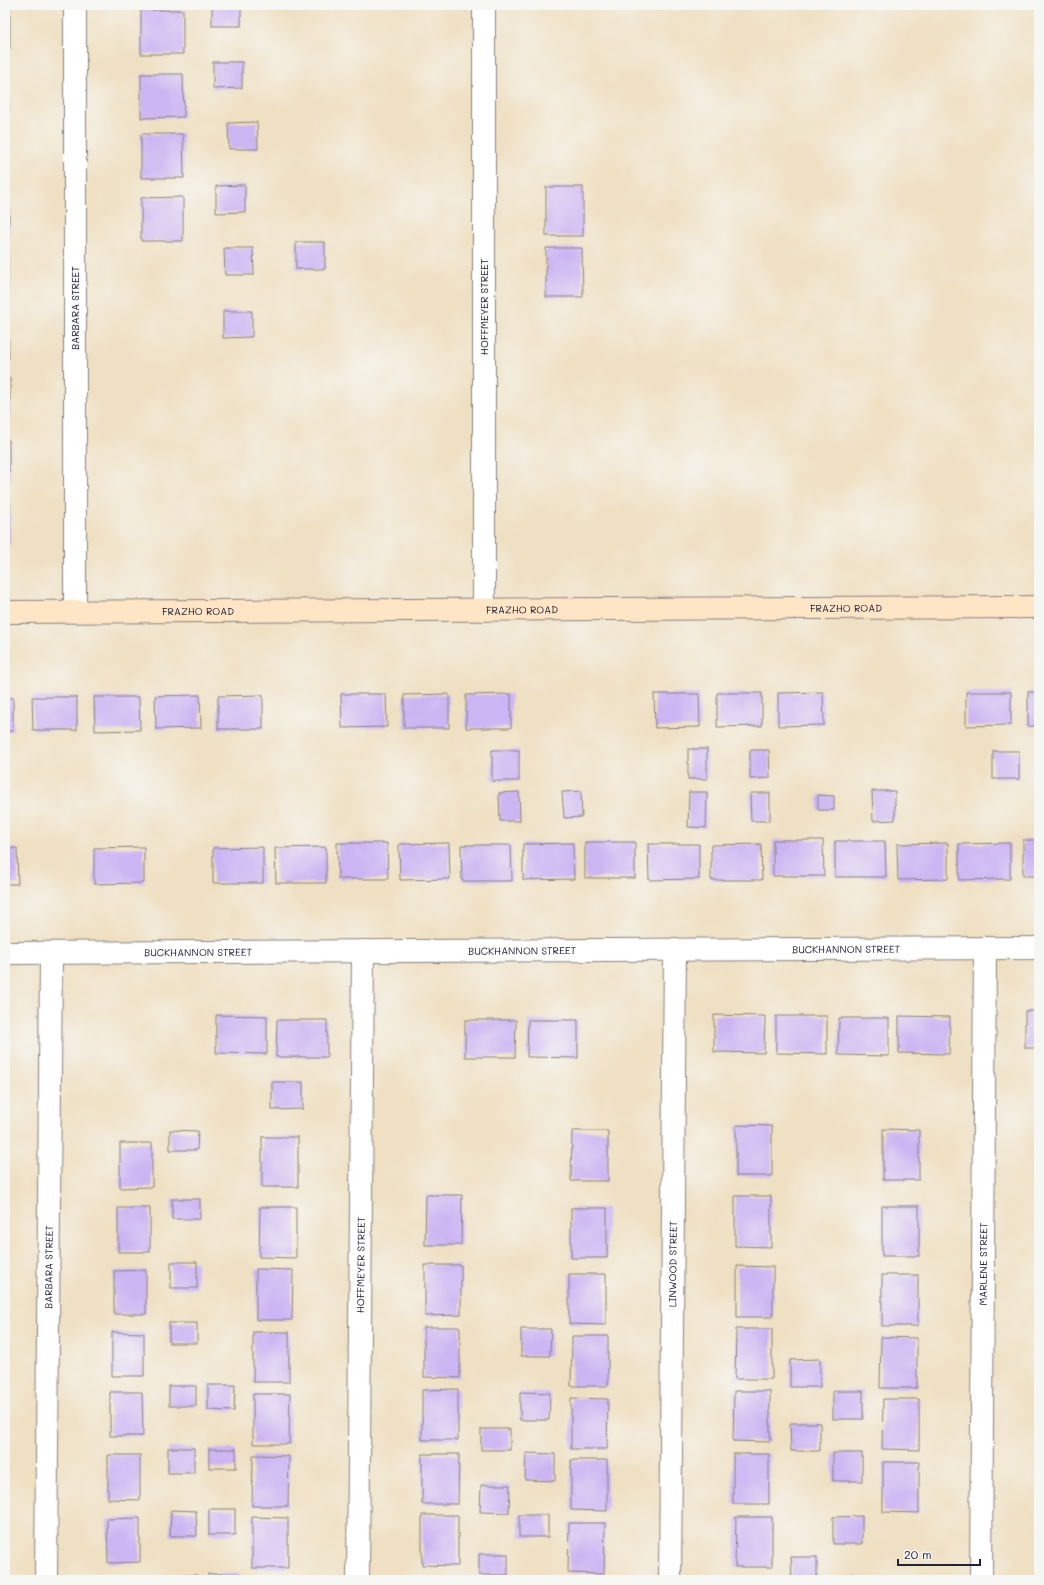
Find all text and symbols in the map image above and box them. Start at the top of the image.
street label: HOFFMEYER STREET [477,258,491,355]
street label: BARBARA STREET [68,266,82,350]
street label: FRAZHO ROAD [810,601,882,615]
street label: FRAZHO ROAD [486,602,558,617]
street label: FRAZHO ROAD [162,604,234,618]
street label: BUCKHANNON STREET [792,942,901,956]
street label: BUCKHANNON STREET [468,943,577,958]
street label: BUCKHANNON STREET [144,945,253,959]
street label: HOFFMEYER STREET [353,1216,368,1313]
street label: LINWOOD STREET [665,1220,680,1307]
street label: MARLENE STREET [976,1222,990,1306]
street label: BARBARA STREET [41,1225,56,1309]
scale bar [898,1541,980,1567]
text: 20 m [904,1546,932,1562]

